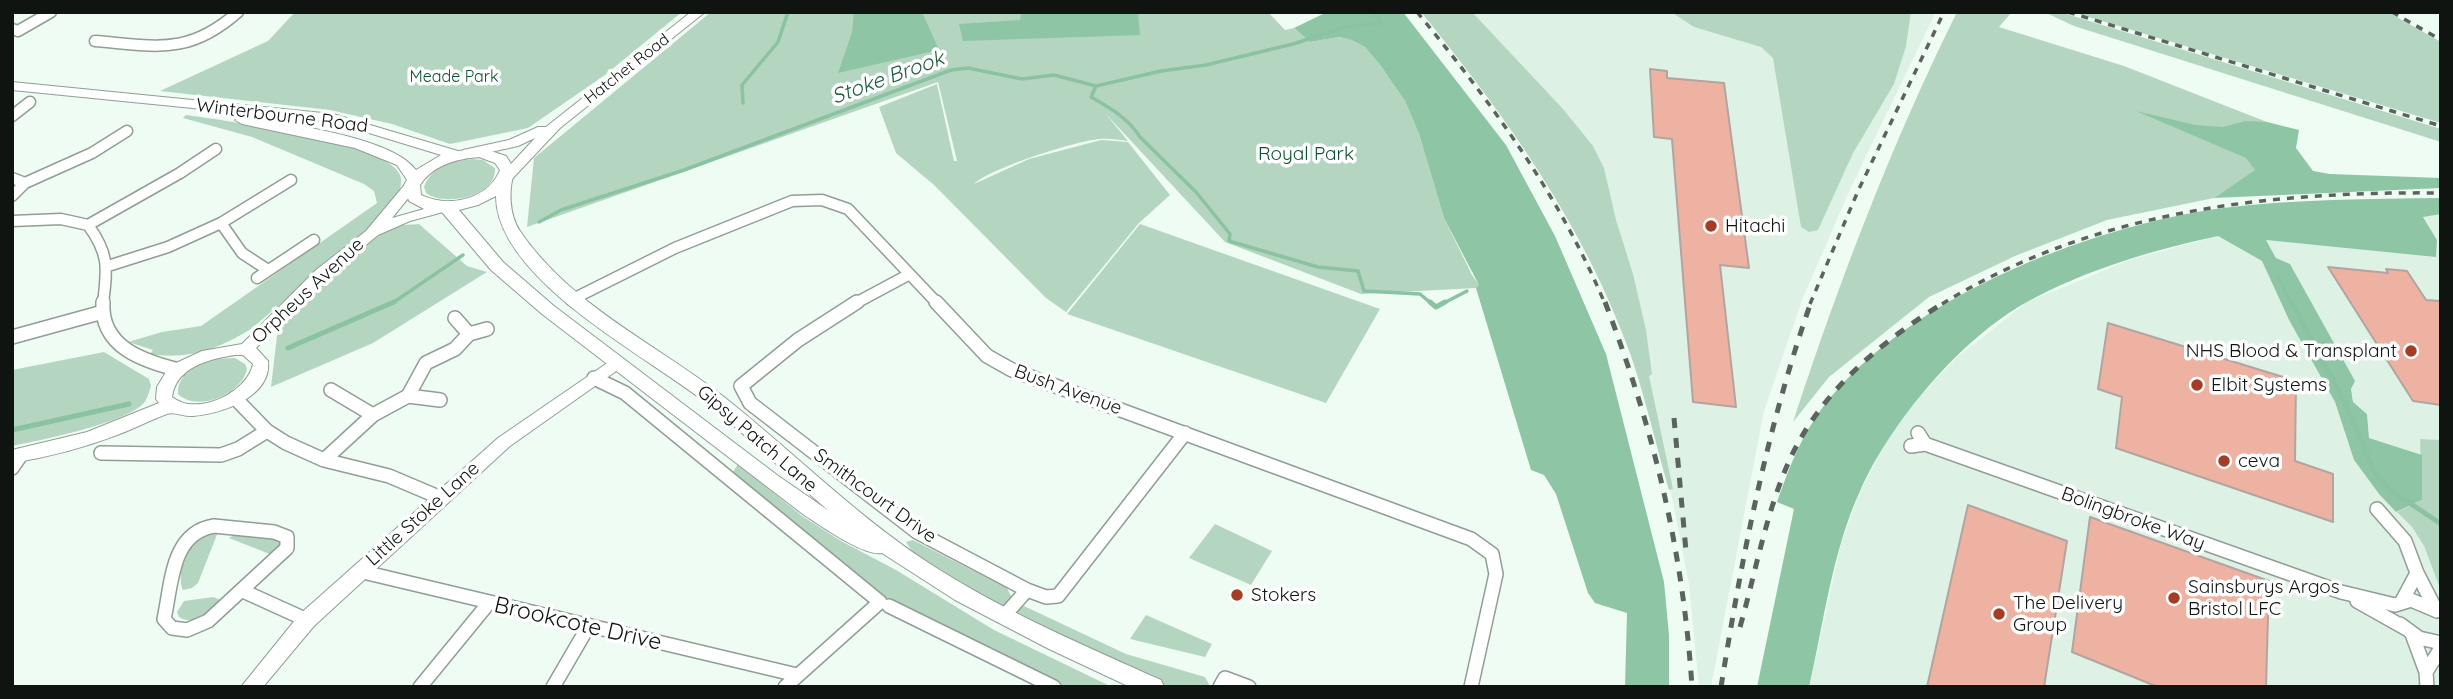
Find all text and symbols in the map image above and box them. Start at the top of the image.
street label: Hatchet Road [581,30,673,108]
water label: Stoke Brook [828,46,948,110]
park label: Meade Park [409,67,499,87]
street label: Winterbourne Road [195,94,369,138]
park label: Royal Park [1258,143,1354,165]
place label: Hitachi [1725,215,1785,237]
marker: Hitachi [1703,218,1719,234]
street label: Orpheus Avenue [247,233,369,349]
place label: NHS Blood & Transplant [2186,340,2397,362]
marker: NHS Blood & Transplant [2403,343,2419,359]
street label: Bush Avenue [1011,360,1125,420]
place label: Elbit Systems [2211,374,2327,396]
marker: Elbit Systems [2189,377,2205,393]
street label: Gipsy Patch Lane [692,381,822,497]
street label: Smithcourt Drive [809,444,941,548]
place label: ceva [2238,450,2280,472]
marker: ceva [2216,453,2232,469]
street label: Little Stoke Lane [362,457,484,571]
street label: Bolingbroke Way [2058,482,2208,556]
place label: Sainsburys Argos Bristol LFC [2188,576,2340,620]
place label: Stokers [1251,584,1316,606]
marker: Stokers [1229,587,1245,603]
marker: Sainsburys Argos Bristol LFC [2166,590,2182,606]
street label: Brookcote Drive [492,591,664,657]
place label: The Delivery Group [2013,592,2123,636]
marker: The Delivery Group [1991,606,2007,622]

